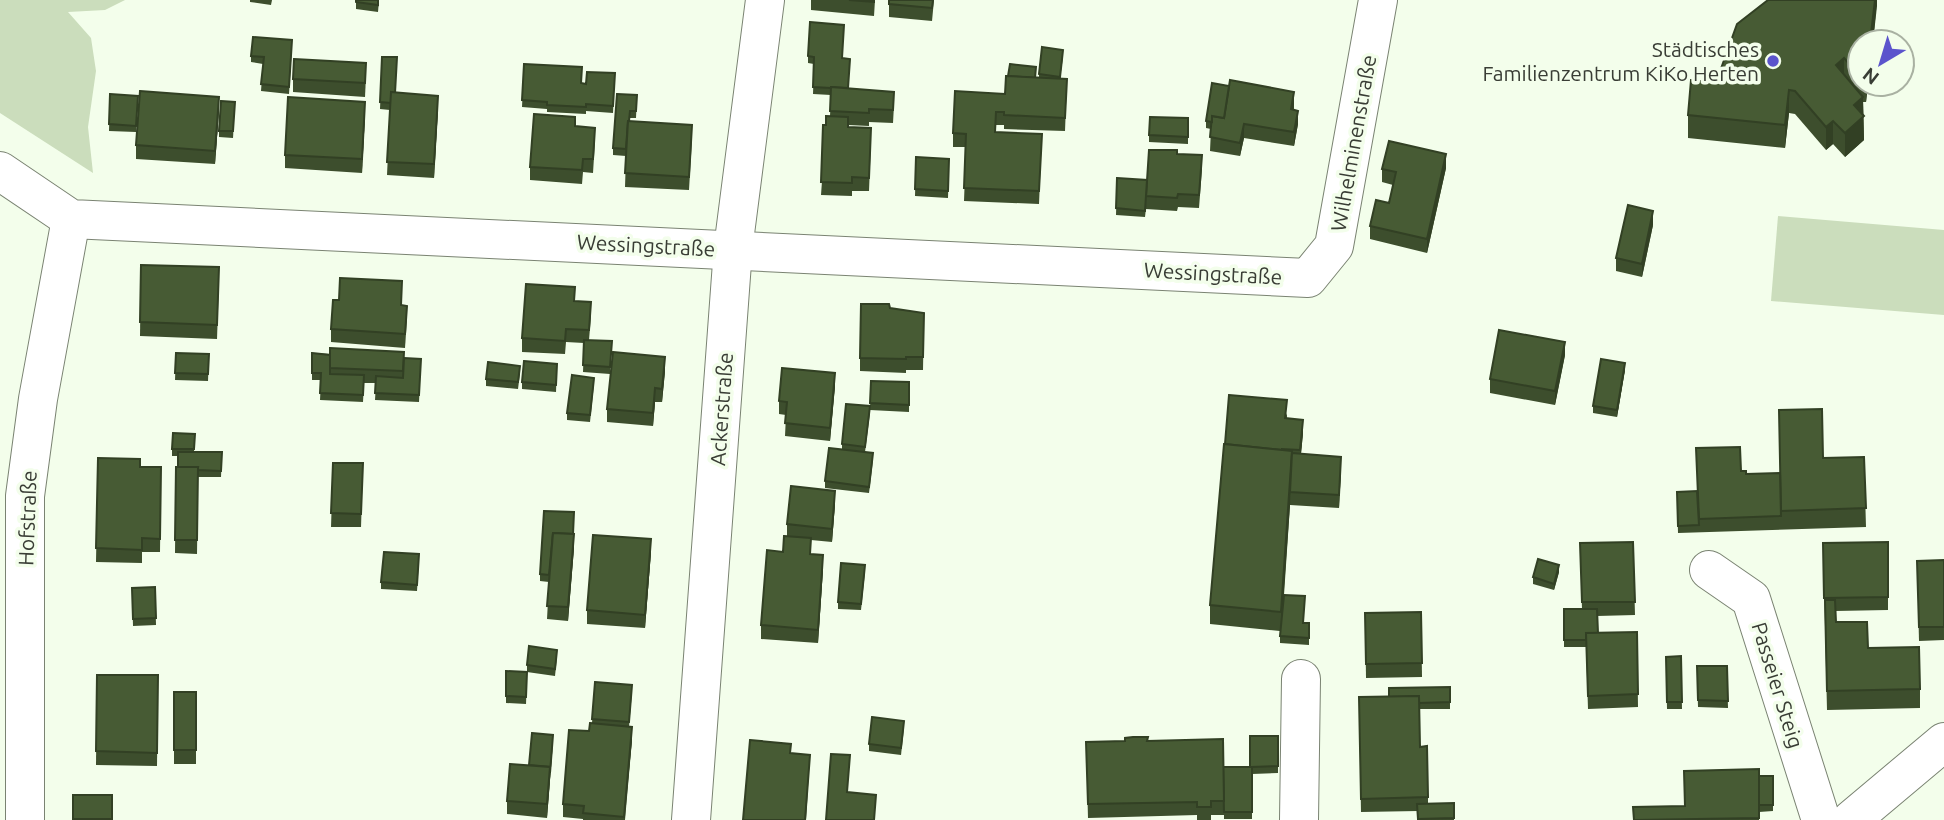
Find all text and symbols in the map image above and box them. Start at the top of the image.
north arrow [1846,28,1916,98]
place label: Städtisches Familienzentrum KiKo Herten [1482,37,1759,85]
street label: Wilhelminenstraße [1326,53,1380,233]
marker: Städtisches Familienzentrum KiKo Herten [1765,53,1781,69]
text: N [1858,63,1883,89]
street label: Wessingstraße [576,229,716,261]
street label: Wessingstraße [1143,257,1283,289]
street label: Ackerstraße [705,352,737,466]
street label: Hofstraße [13,470,41,566]
street label: Passeier Steig [1747,619,1809,751]

